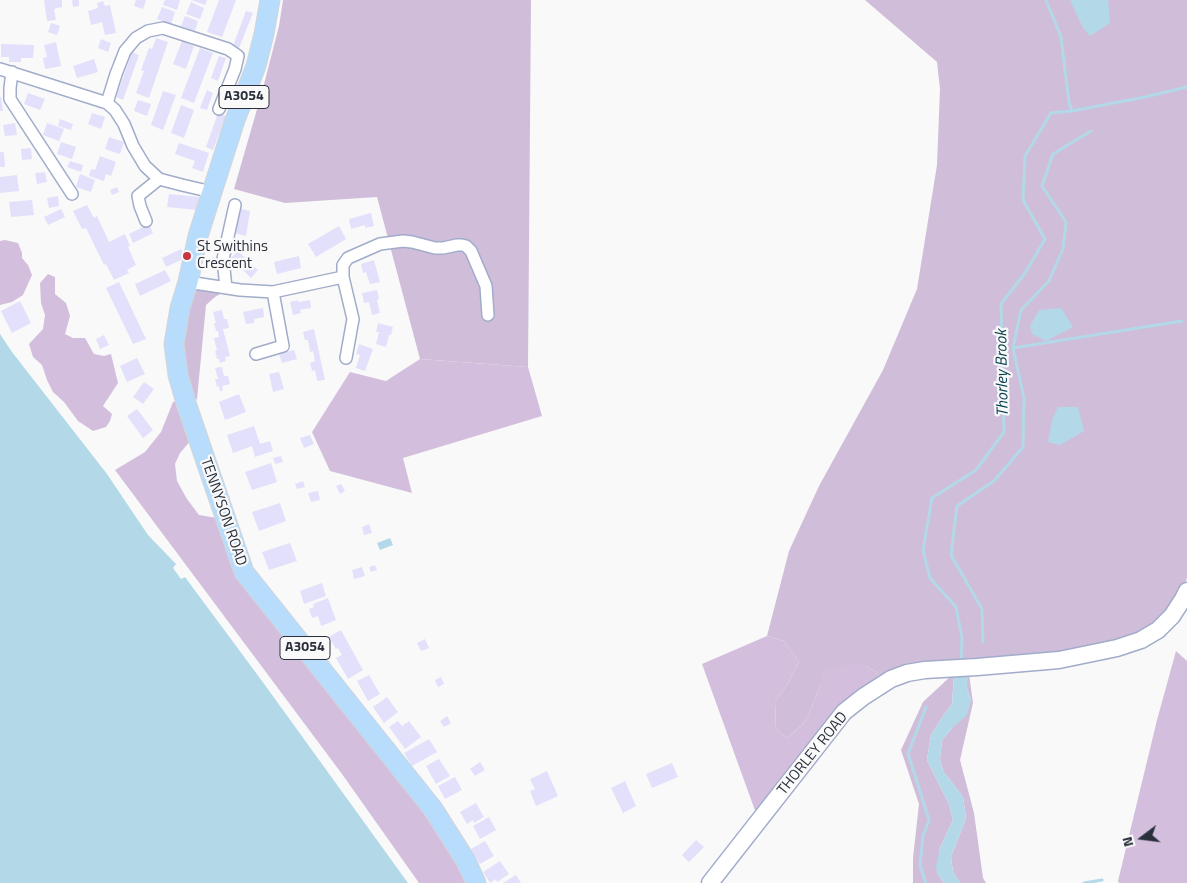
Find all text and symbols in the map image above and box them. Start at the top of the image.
road number: A3054 [219,85,269,108]
place label: St Swithins Crescent [197,238,268,273]
marker: St Swithins Crescent [181,250,193,262]
water label: Thorley Brook [993,329,1013,417]
street label: TENNYSON ROAD [196,456,250,568]
road number: A3054 [280,636,330,660]
street label: THORLEY ROAD [774,709,852,799]
north arrow [1117,813,1167,863]
text: N [1116,835,1138,849]

